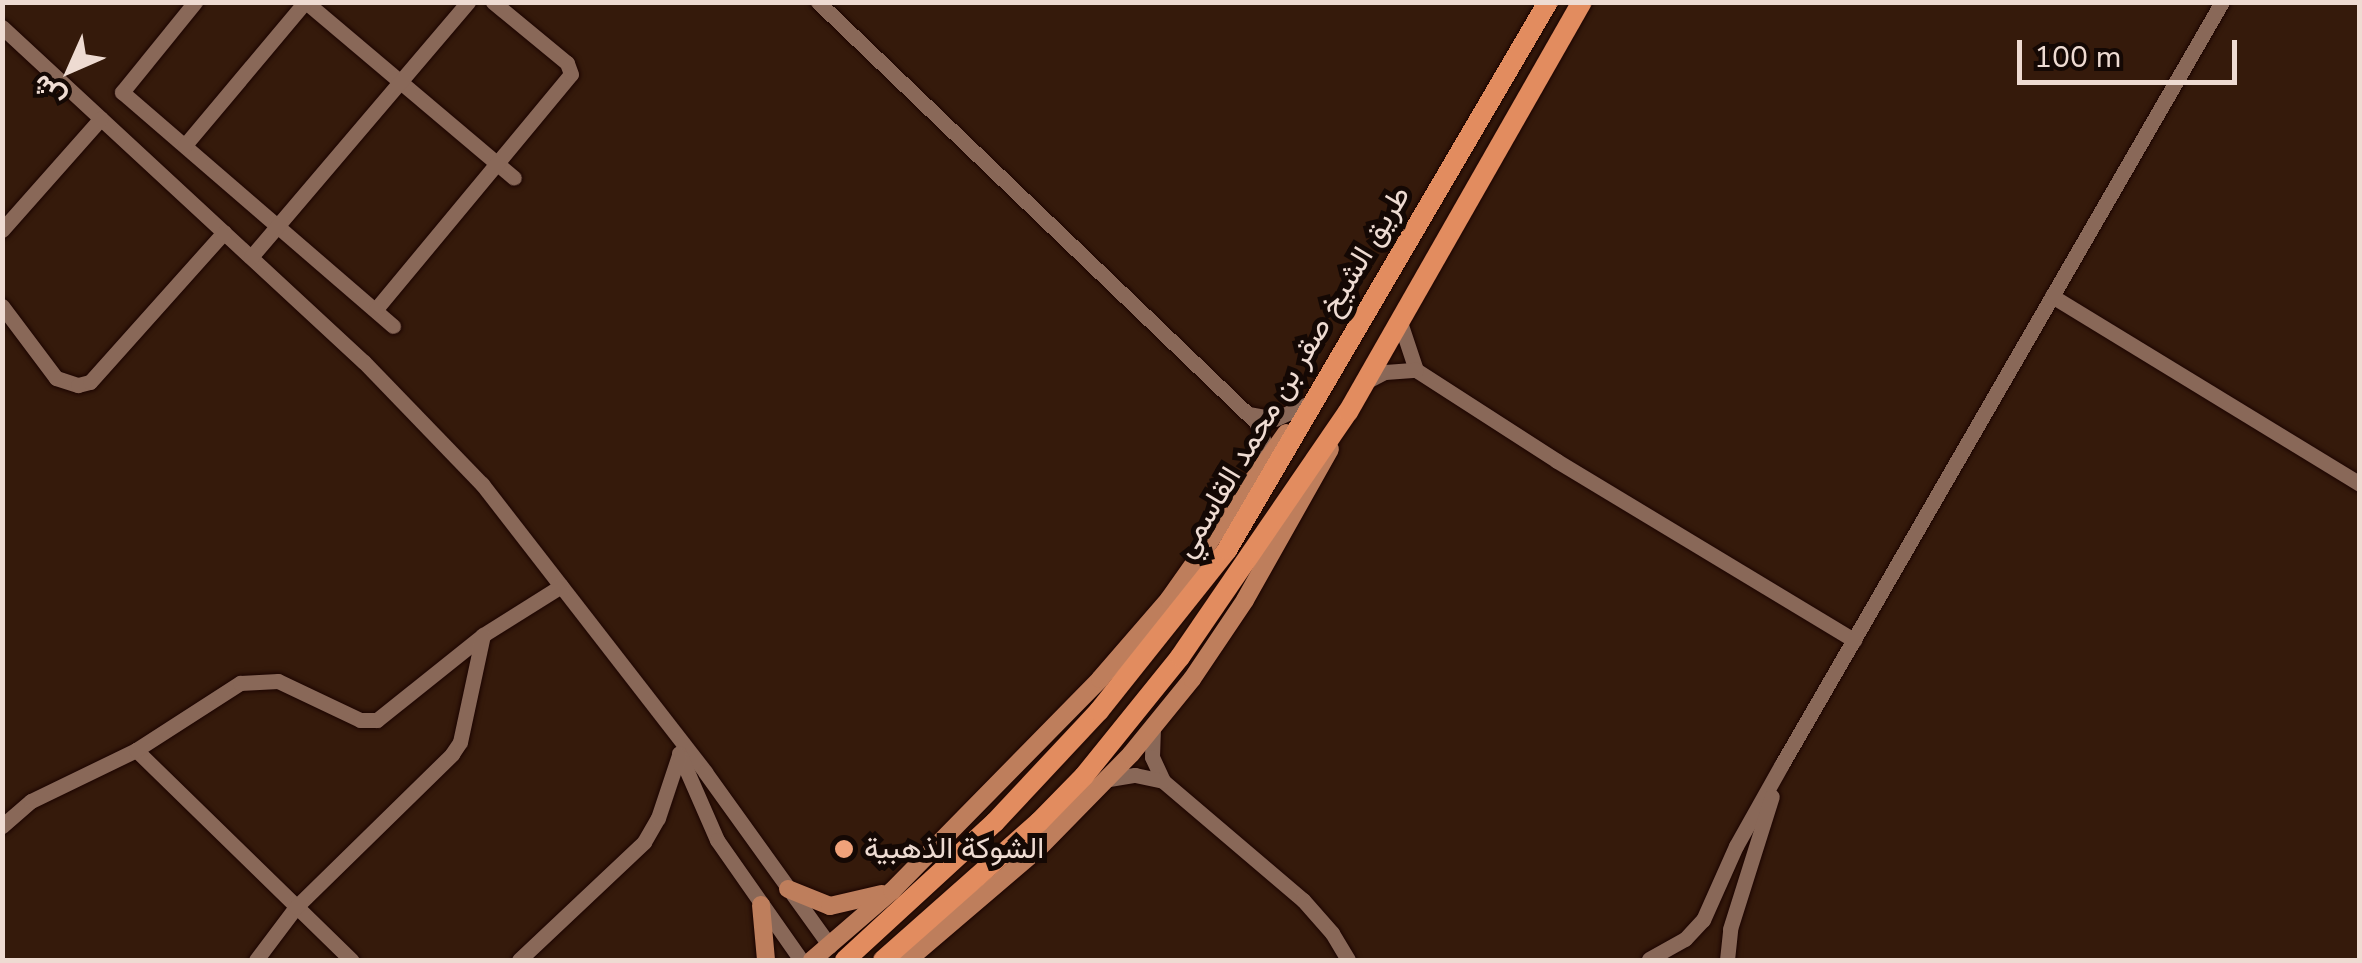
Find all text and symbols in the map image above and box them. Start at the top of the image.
north arrow [20,20,120,120]
scale bar [2022,20,2242,82]
text: 100 m [2034,37,2121,78]
text: ش [23,66,74,117]
street label: طريق الشيخ صقر بن محمد القاسمي [1168,180,1418,564]
place label: الشوكة الذهبية [864,831,1044,867]
marker: الشوكة الذهبية [833,838,855,860]

